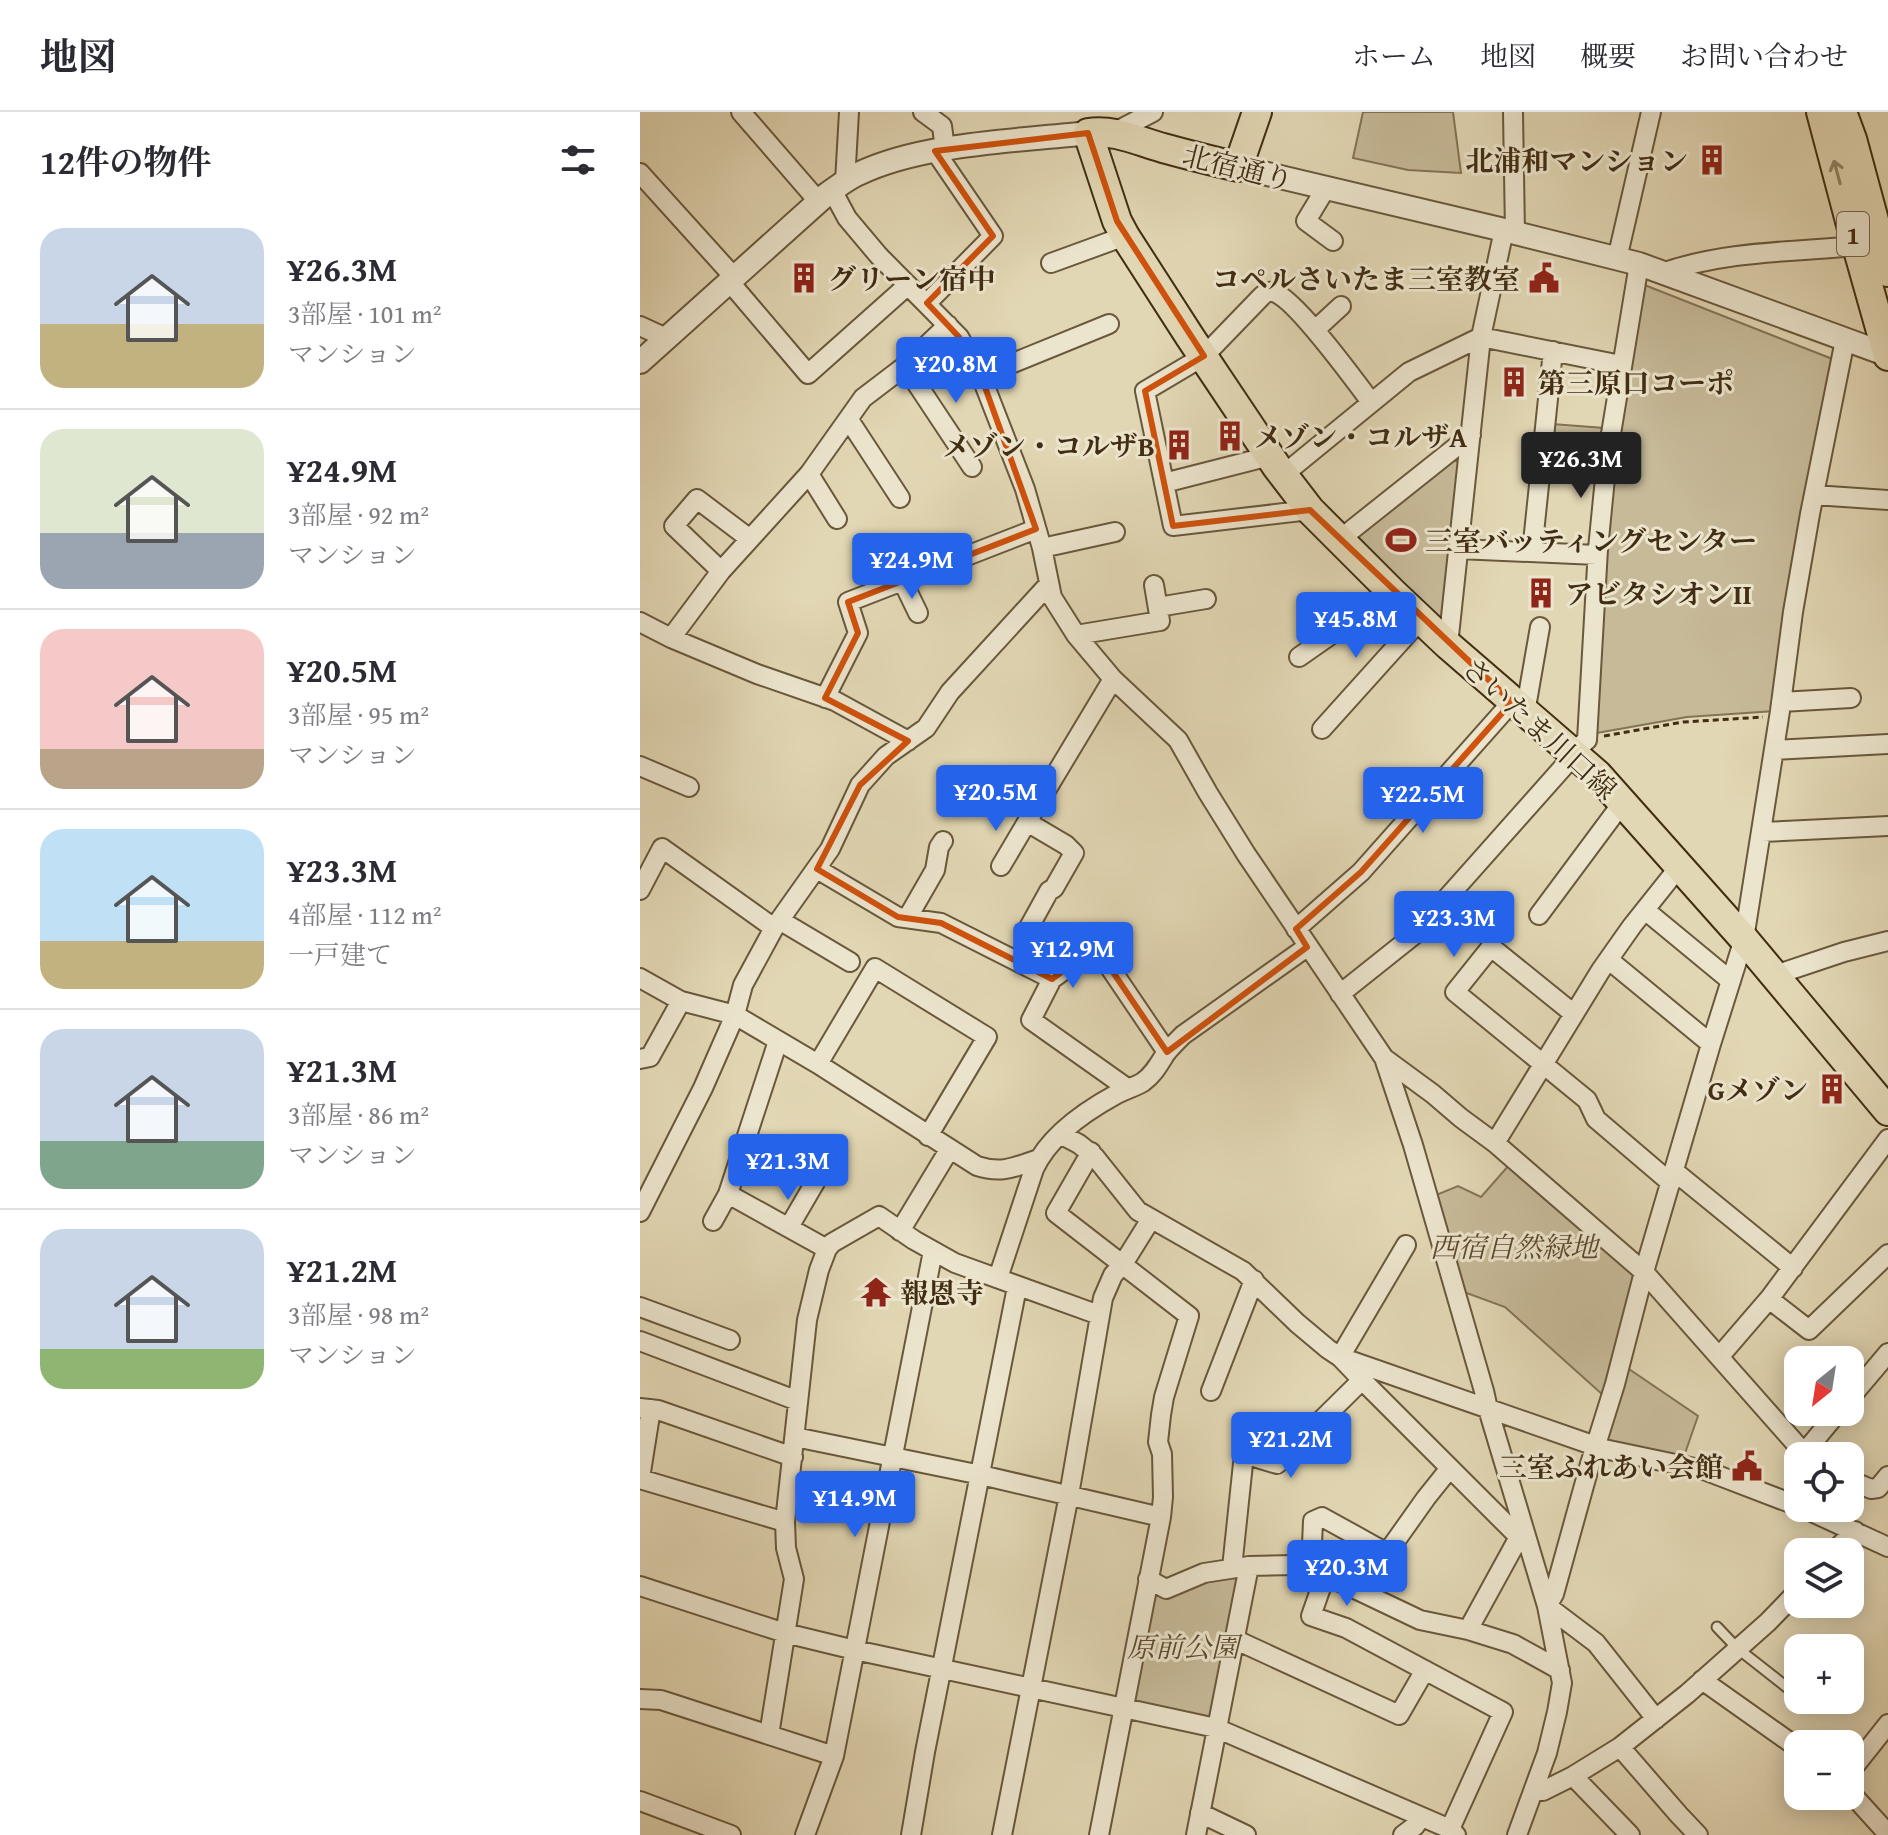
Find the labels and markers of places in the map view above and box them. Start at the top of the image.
place label: 北浦和マンション [1465,140,1688,181]
building icon: 北浦和マンション [1695,143,1729,177]
place label: グリーン宿中 [828,258,995,299]
place label: コペルさいたま三室教室 [1212,258,1520,299]
building icon: グリーン宿中 [787,261,821,295]
public building icon: コペルさいたま三室教室 [1527,261,1561,295]
pin: ¥20.8M [891,337,1021,405]
place label: 第三原口コーポ [1538,362,1734,403]
building icon: 第三原口コーポ [1497,365,1531,399]
place label: メゾン・コルザA [1254,416,1467,457]
building icon: メゾン・コルザA [1213,419,1247,453]
place label: メゾン・コルザB [943,425,1155,466]
building icon: メゾン・コルザB [1162,428,1196,462]
pin: ¥26.3M [1516,432,1646,500]
place label: 三室バッティングセンター [1425,520,1757,561]
sports icon: 三室バッティングセンター [1384,523,1418,557]
pin: ¥24.9M [847,533,977,601]
place label: アビタシオンⅡ [1565,573,1752,614]
building icon: アビタシオンⅡ [1524,576,1558,610]
pin: ¥45.8M [1291,592,1421,660]
pin: ¥20.5M [931,765,1061,833]
pin: ¥22.5M [1358,767,1488,835]
pin: ¥23.3M [1389,891,1519,959]
pin: ¥12.9M [1008,922,1138,990]
place label: Gメゾン [1708,1069,1808,1110]
building icon: Gメゾン [1815,1072,1849,1106]
pin: ¥21.3M [723,1134,853,1202]
place label: 報恩寺 [900,1272,984,1313]
temple icon: 報恩寺 [859,1275,893,1309]
pin: ¥21.2M [1226,1412,1356,1480]
place label: 三室ふれあい会館 [1499,1446,1723,1487]
public building icon: 三室ふれあい会館 [1730,1449,1764,1483]
pin: ¥14.9M [790,1471,920,1539]
pin: ¥20.3M [1282,1540,1412,1608]

